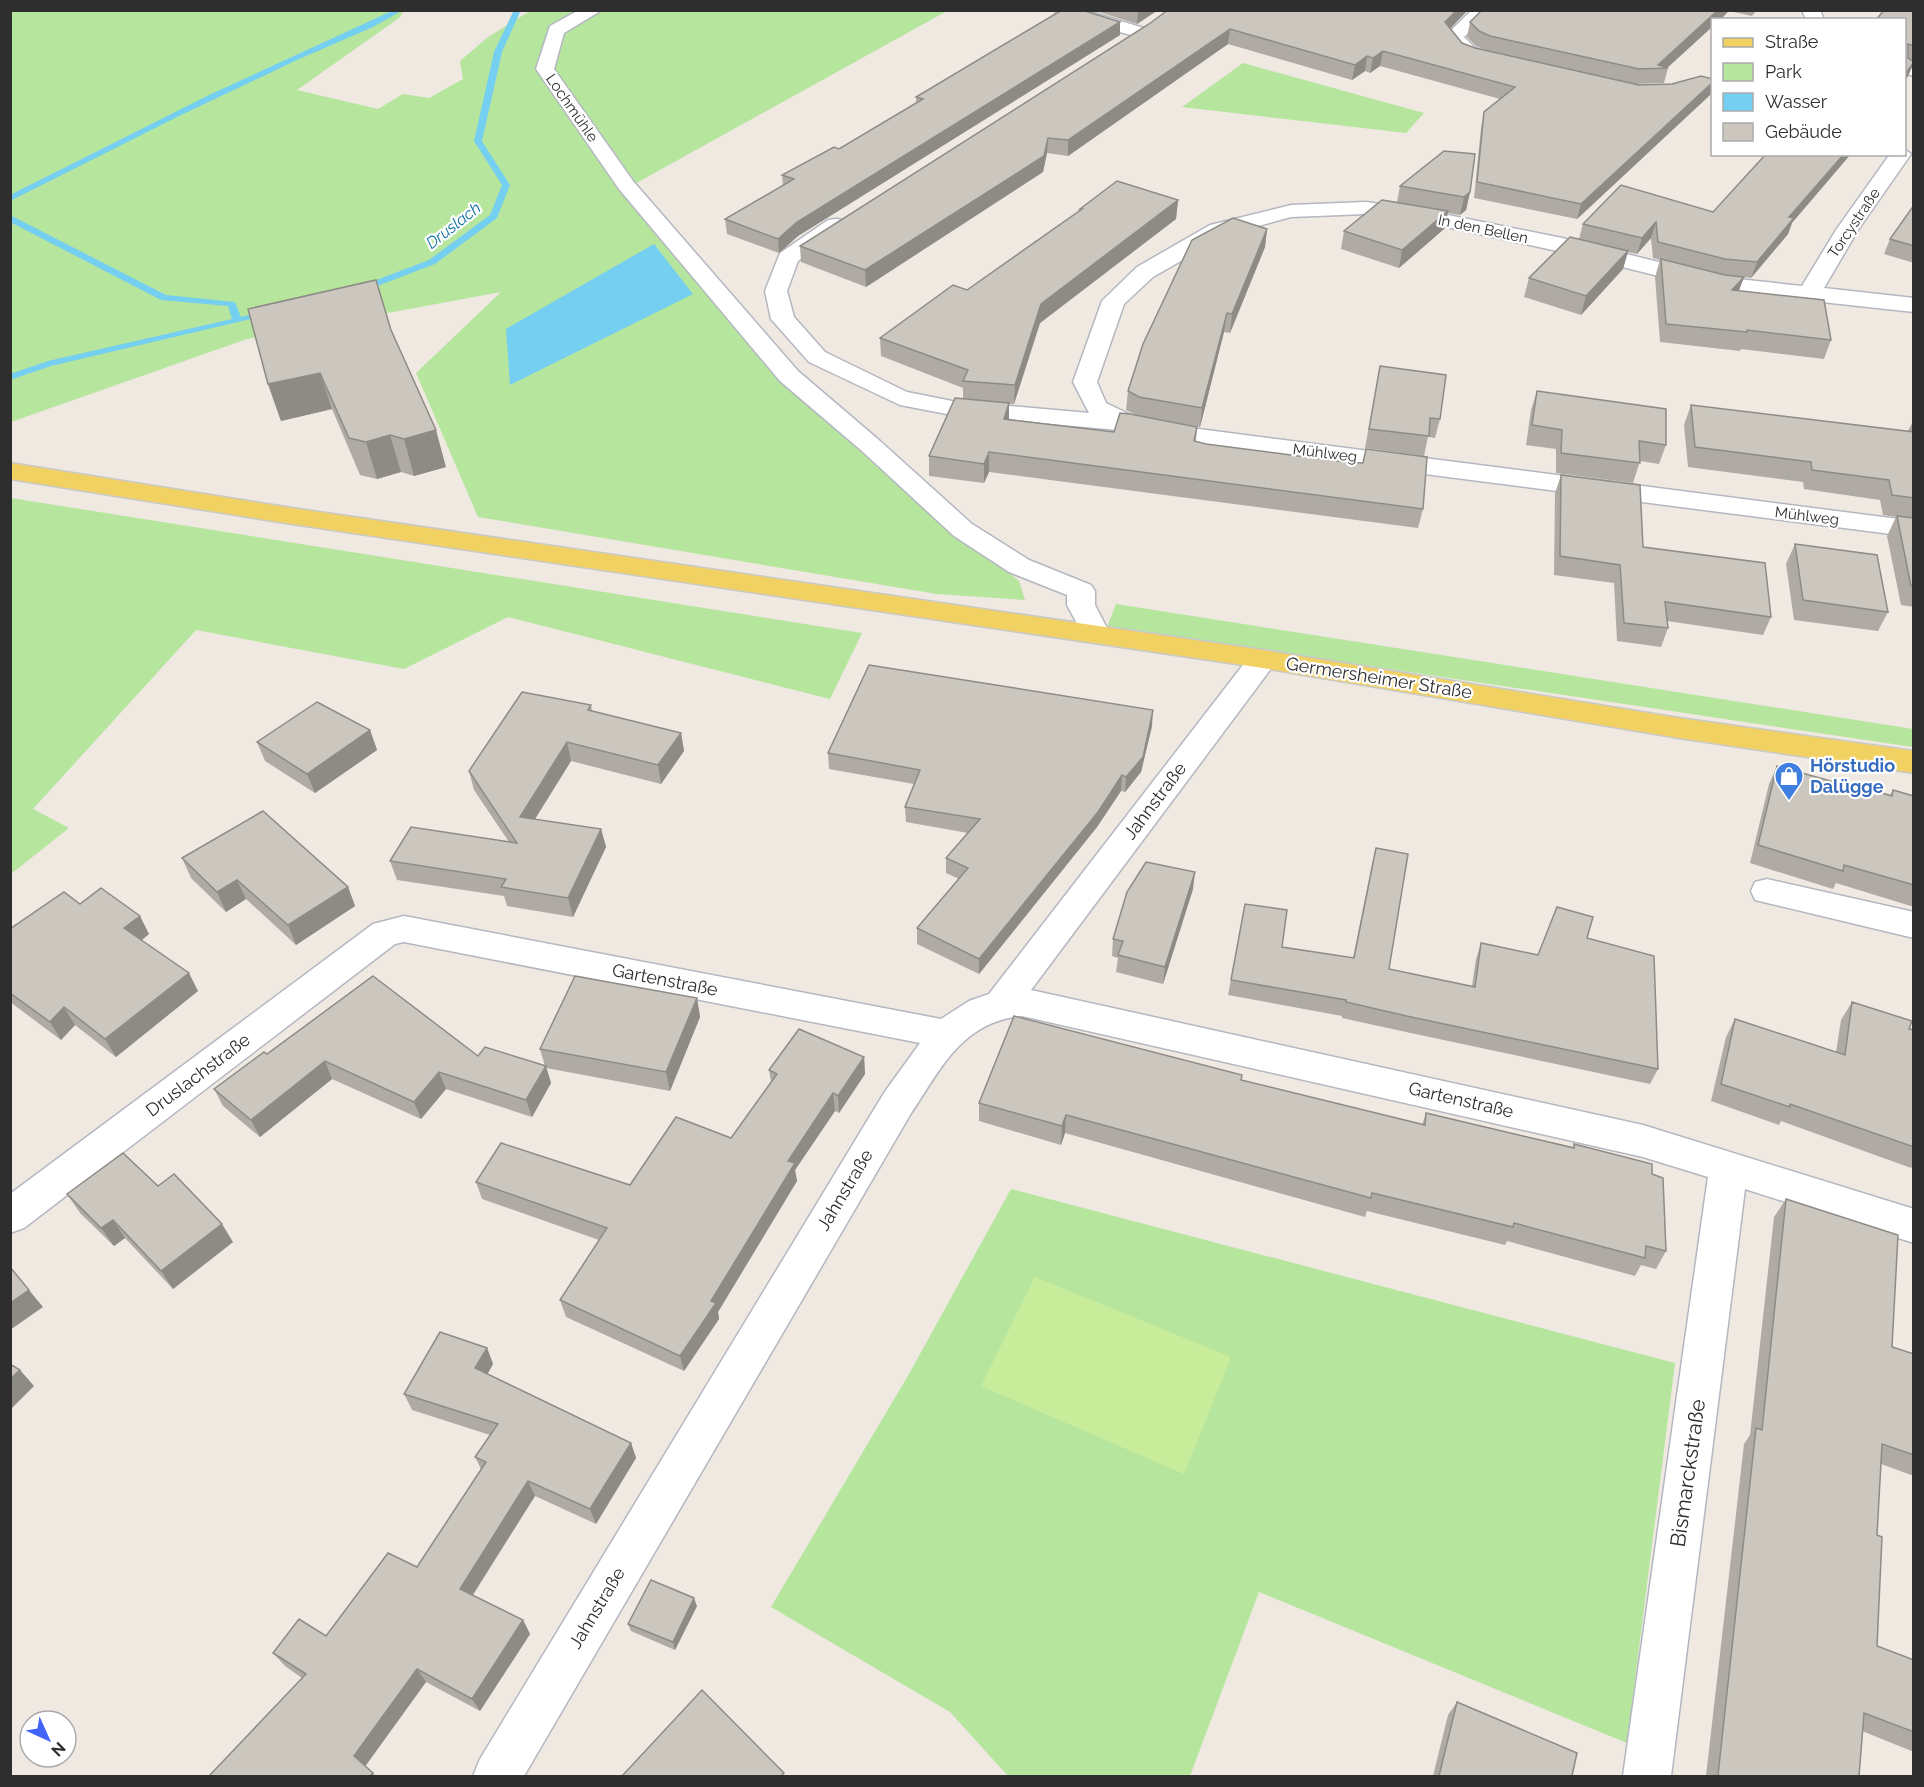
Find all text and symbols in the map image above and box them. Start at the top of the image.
legend [1711,18,1906,156]
text: Straße [1765,31,1819,52]
text: Park [1765,61,1802,82]
street label: Lochmühle [542,71,602,146]
text: Wasser [1765,91,1828,112]
text: Gebäude [1765,121,1842,142]
street label: Torcystraße [1824,185,1884,261]
water label: Druslach [422,198,485,253]
street label: In den Bellen [1436,211,1530,247]
street label: Mühlweg [1292,440,1358,466]
street label: Mühlweg [1774,503,1840,529]
street label: Germersheimer Straße [1285,652,1474,703]
place label: Hörstudio Dalügge [1810,755,1895,797]
street label: Jahnstraße [1119,758,1191,843]
shop icon: Hörstudio Dalügge [1773,760,1805,802]
street label: Gartenstraße [610,959,720,1000]
street label: Druslachstraße [141,1028,254,1121]
street label: Gartenstraße [1406,1077,1516,1122]
street label: Jahnstraße [812,1145,877,1234]
street label: Bismarckstraße [1665,1397,1710,1548]
street label: Jahnstraße [564,1563,629,1652]
north arrow [18,1709,78,1769]
text: N [47,1738,69,1760]

